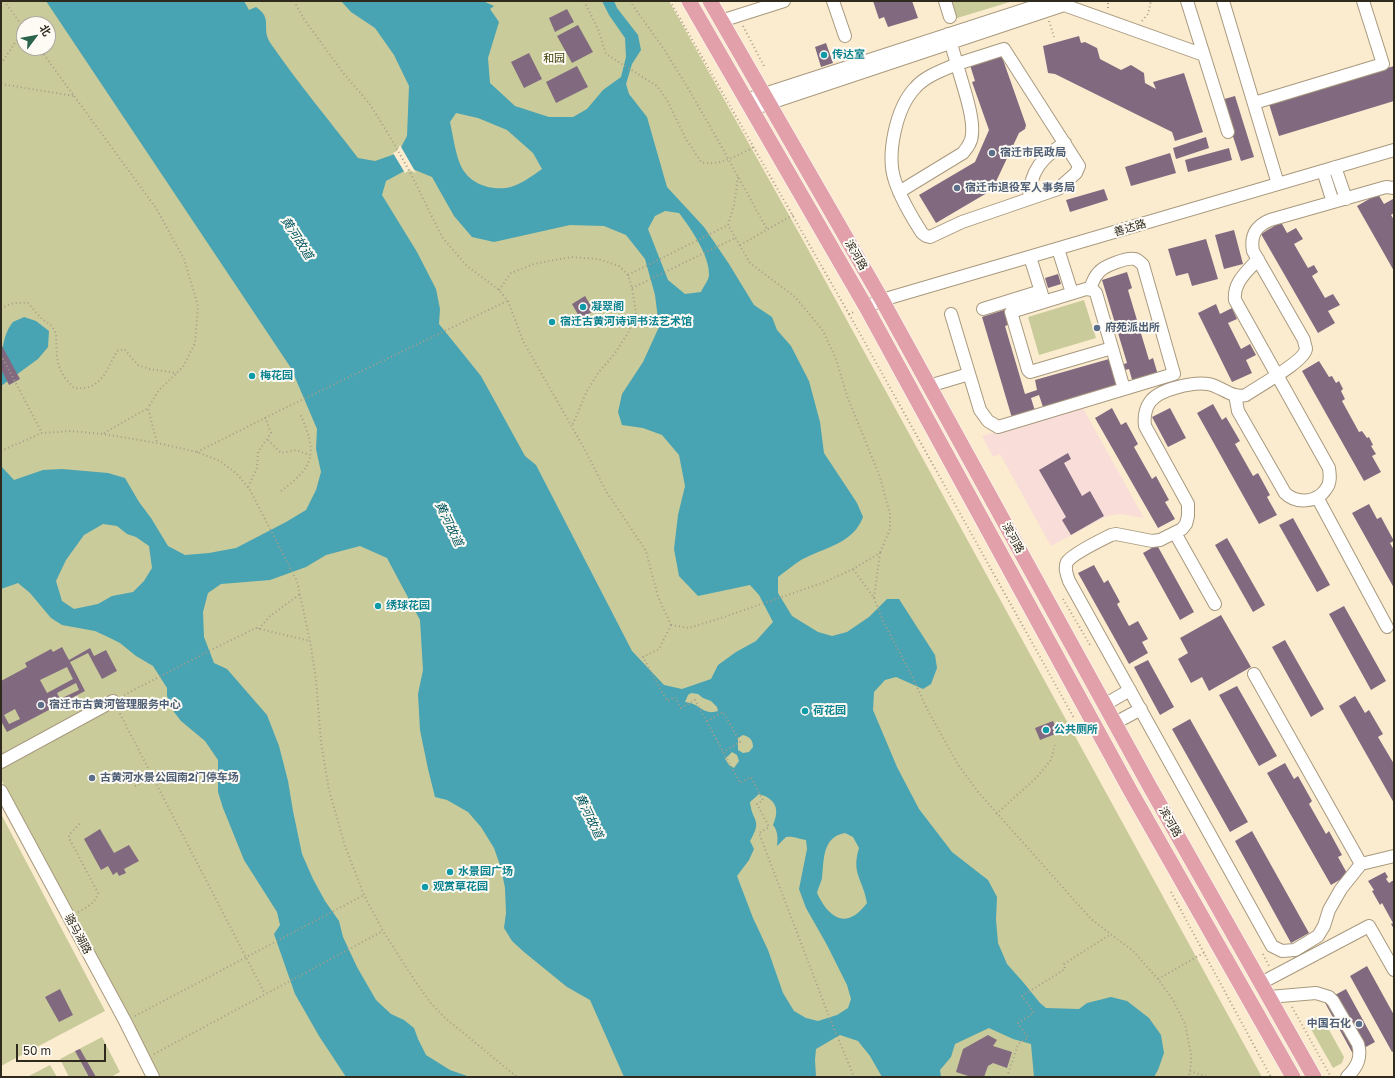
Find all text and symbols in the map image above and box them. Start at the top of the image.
north arrow [16,16,56,56]
text: 北 [37,22,54,38]
place label: 传达室 [832,48,865,62]
marker: 传达室 [819,50,829,60]
park label: 和园 [543,52,565,66]
place label: 宿迁市民政局 [1000,146,1066,160]
marker: 宿迁市民政局 [987,148,997,158]
place label: 宿迁市退役军人事务局 [965,181,1075,195]
marker: 宿迁市退役军人事务局 [952,183,962,193]
water label: 黄河故道 [278,214,316,262]
street label: 善达路 [1112,217,1148,239]
street label: 滨河路 [842,237,870,273]
place label: 凝翠阁 [591,300,624,314]
marker: 凝翠阁 [578,302,588,312]
place label: 宿迁古黄河诗词书法艺术馆 [560,315,692,329]
marker: 宿迁古黄河诗词书法艺术馆 [547,317,557,327]
place label: 府苑派出所 [1105,321,1160,335]
marker: 府苑派出所 [1092,323,1102,333]
place label: 梅花园 [260,369,293,383]
marker: 梅花园 [247,371,257,381]
water label: 黄河故道 [432,499,466,549]
street label: 滨河路 [999,520,1027,556]
place label: 绣球花园 [386,599,430,613]
marker: 绣球花园 [373,601,383,611]
place label: 宿迁市古黄河管理服务中心 [49,698,181,712]
marker: 宿迁市古黄河管理服务中心 [36,700,46,710]
place label: 荷花园 [813,704,846,718]
marker: 荷花园 [800,706,810,716]
place label: 公共厕所 [1054,723,1098,737]
marker: 公共厕所 [1041,725,1051,735]
place label: 古黄河水景公园南2门停车场 [100,771,239,785]
marker: 古黄河水景公园南2门停车场 [87,773,97,783]
water label: 黄河故道 [572,791,606,841]
street label: 滨河路 [1156,804,1184,840]
place label: 水景园广场 [458,865,513,879]
marker: 水景园广场 [445,867,455,877]
place label: 观赏草花园 [433,880,488,894]
marker: 观赏草花园 [420,882,430,892]
street label: 骆马湖路 [62,911,94,957]
place label: 中国石化 [1307,1017,1351,1031]
marker: 中国石化 [1354,1019,1364,1029]
scale bar [18,1036,108,1062]
text: 50 m [23,1043,51,1058]

